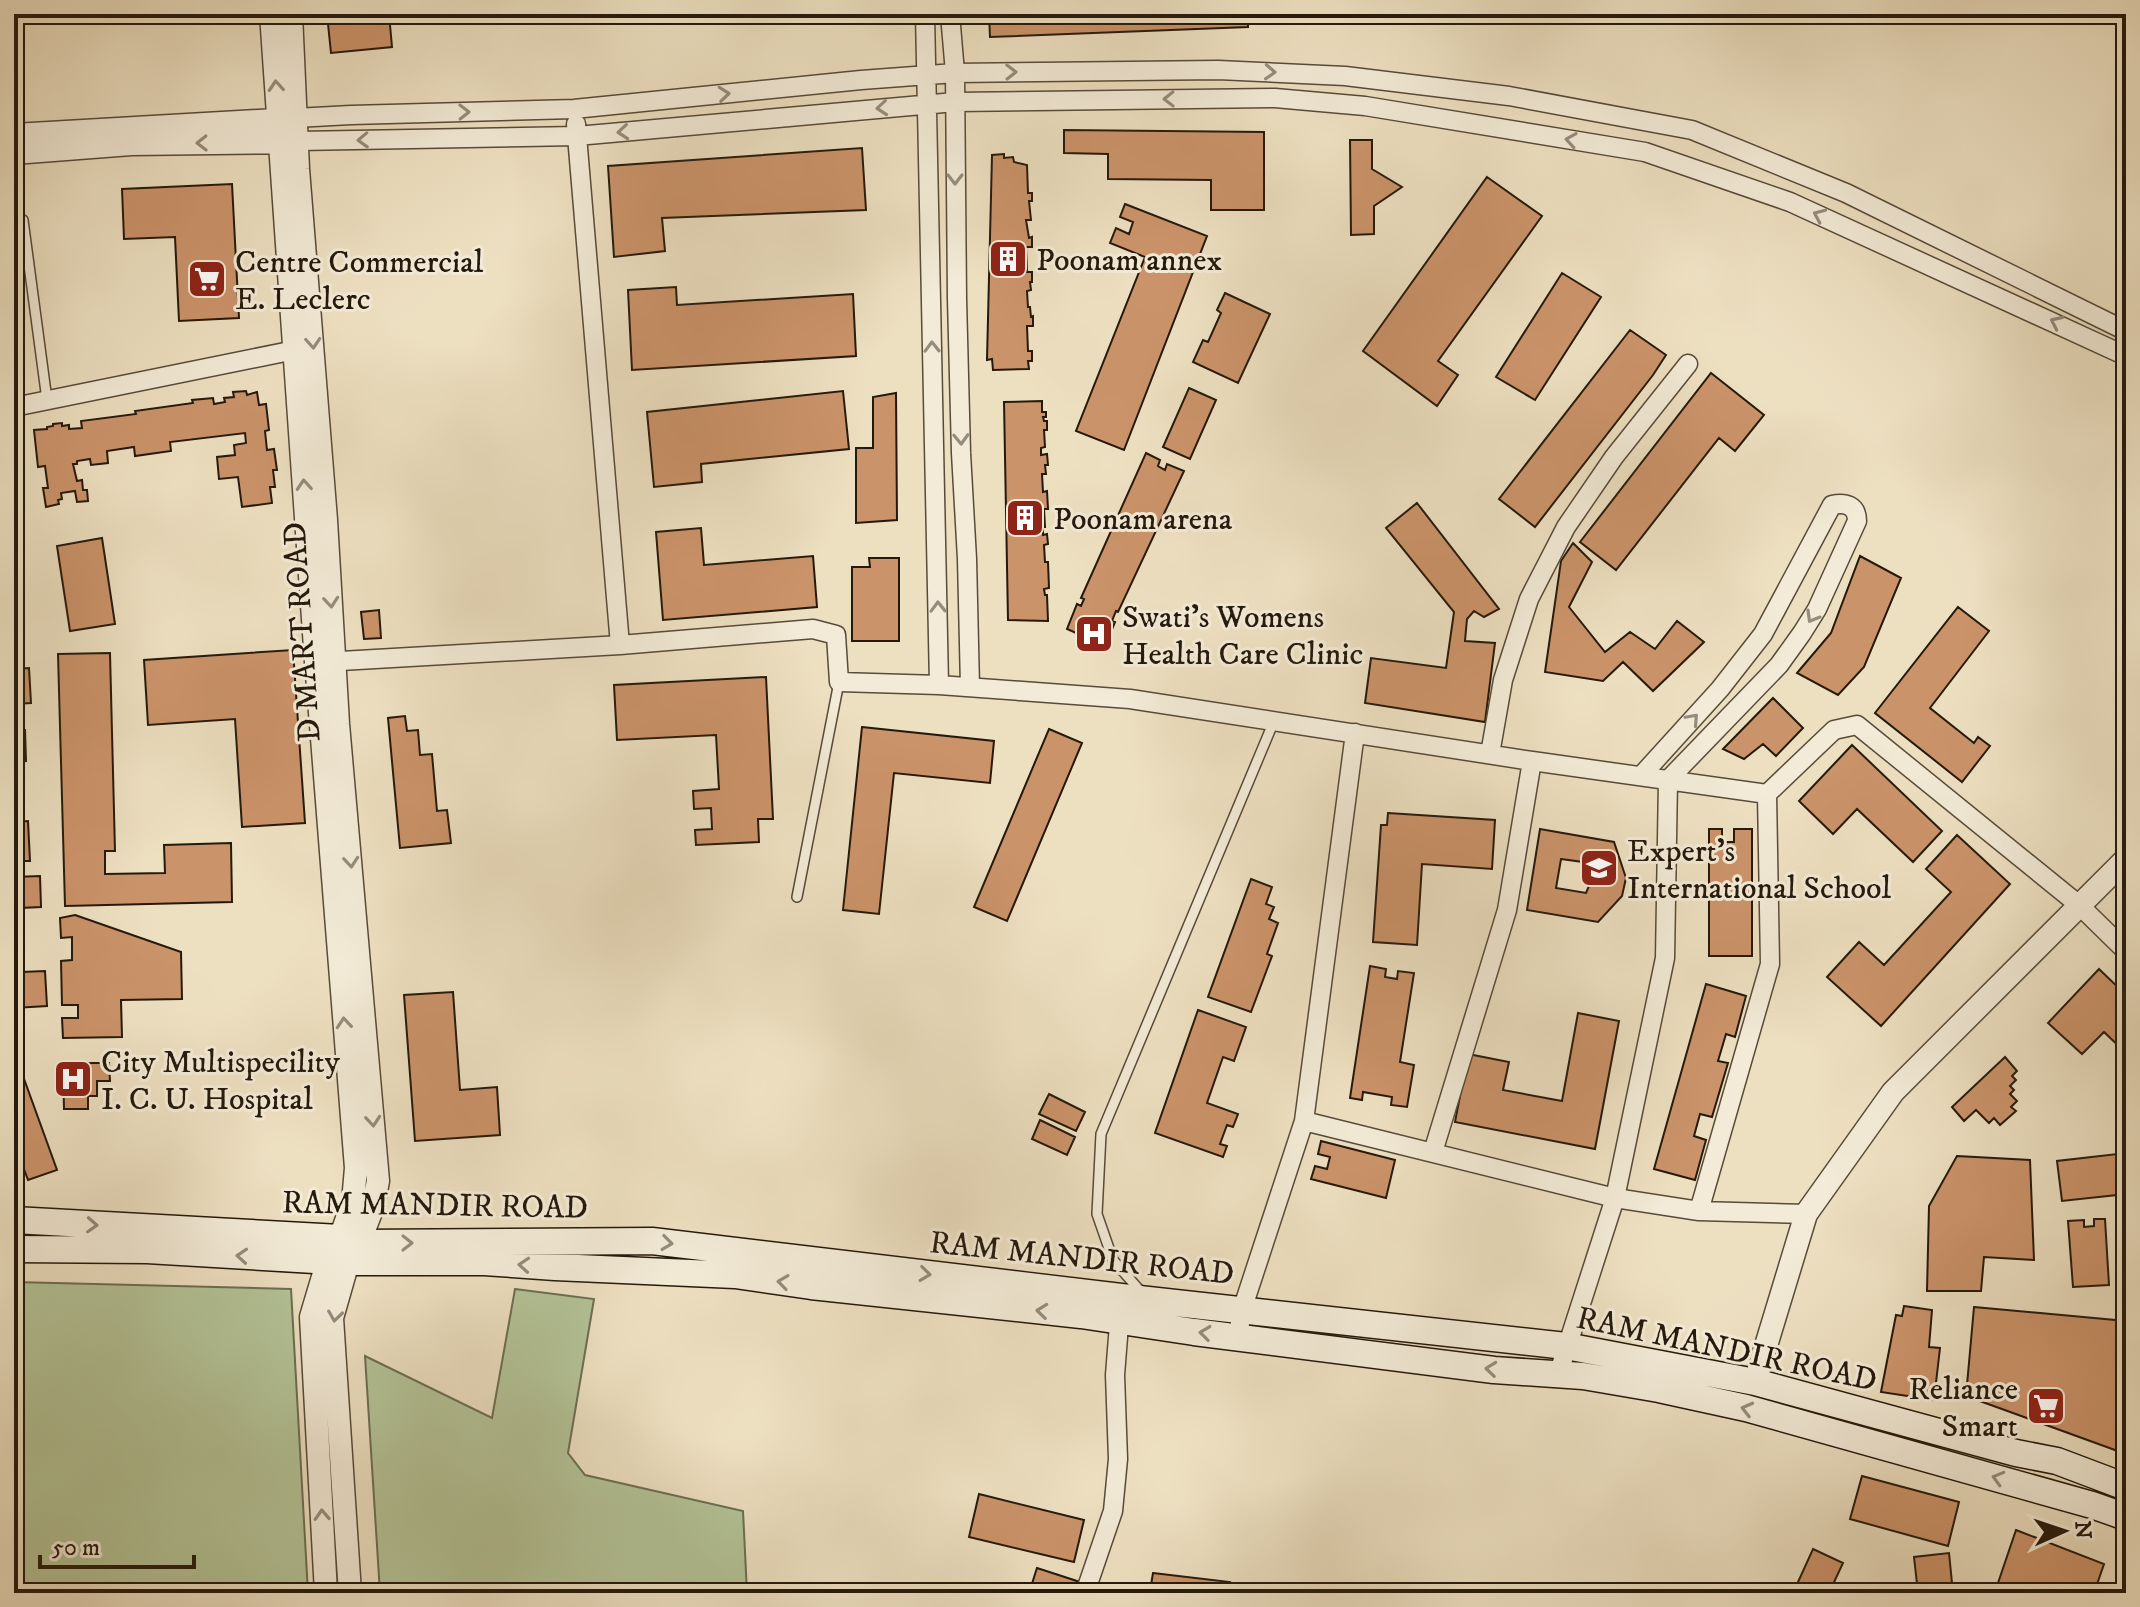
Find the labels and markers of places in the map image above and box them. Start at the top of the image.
building icon: Poonam annex [987,238,1029,280]
place label: Poonam annex [1036,241,1223,281]
place label: Centre Commercial E. Leclerc [235,243,484,320]
supermarket icon: Centre Commercial E. Leclerc [186,258,228,300]
building icon: Poonam arena [1004,497,1046,539]
place label: Poonam arena [1053,500,1233,540]
place label: Swati's Womens Health Care Clinic [1122,598,1363,675]
hospital icon: Swati's Womens Health Care Clinic [1073,613,1115,655]
place label: Expert's International School [1627,832,1892,909]
school or university icon: Expert's International School [1578,847,1620,889]
place label: City Multispecility I. C. U. Hospital [101,1043,341,1120]
hospital icon: City Multispecility I. C. U. Hospital [52,1058,94,1100]
place label: Reliance Smart [1909,1370,2018,1447]
supermarket icon: Reliance Smart [2025,1385,2067,1427]

